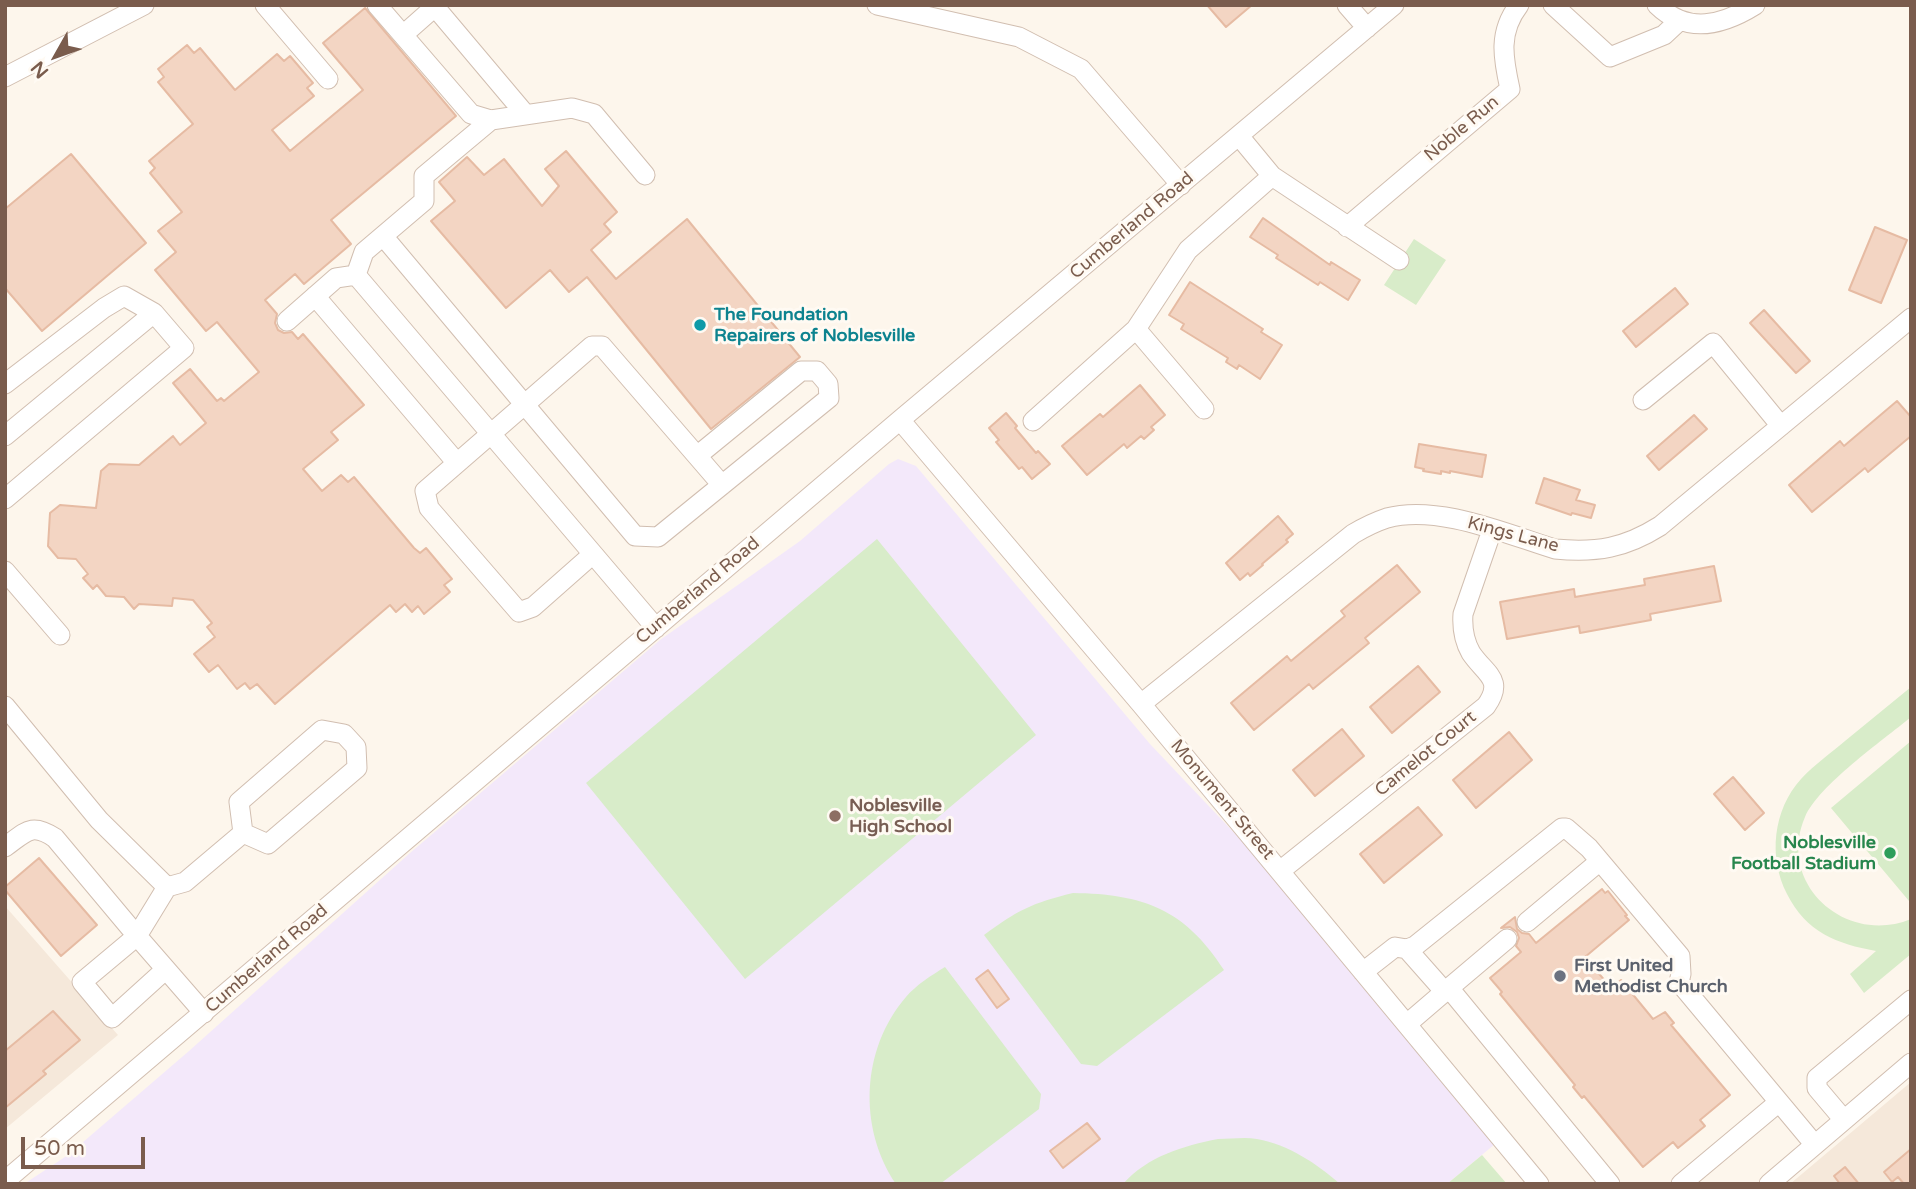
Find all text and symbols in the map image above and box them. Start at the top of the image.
north arrow [21,21,91,91]
text: N [27,57,53,82]
street label: Noble Run [1420,92,1504,166]
street label: Cumberland Road [1066,168,1198,284]
place label: The Foundation Repairers of Noblesville [714,304,915,346]
marker: The Foundation Repairers of Noblesville [692,317,708,333]
street label: Kings Lane [1465,512,1561,558]
street label: Cumberland Road [632,533,764,649]
street label: Camelot Court [1371,707,1481,801]
street label: Monument Street [1165,735,1279,865]
place label: Noblesville High School [849,795,952,838]
marker: Noblesville High School [827,808,843,824]
place label: Noblesville Football Stadium [1731,832,1876,874]
marker: Noblesville Football Stadium [1882,845,1898,861]
street label: Cumberland Road [201,900,333,1018]
place label: First United Methodist Church [1574,955,1728,998]
marker: First United Methodist Church [1552,968,1568,984]
scale bar [24,1122,149,1166]
text: 50 m [34,1136,85,1161]

